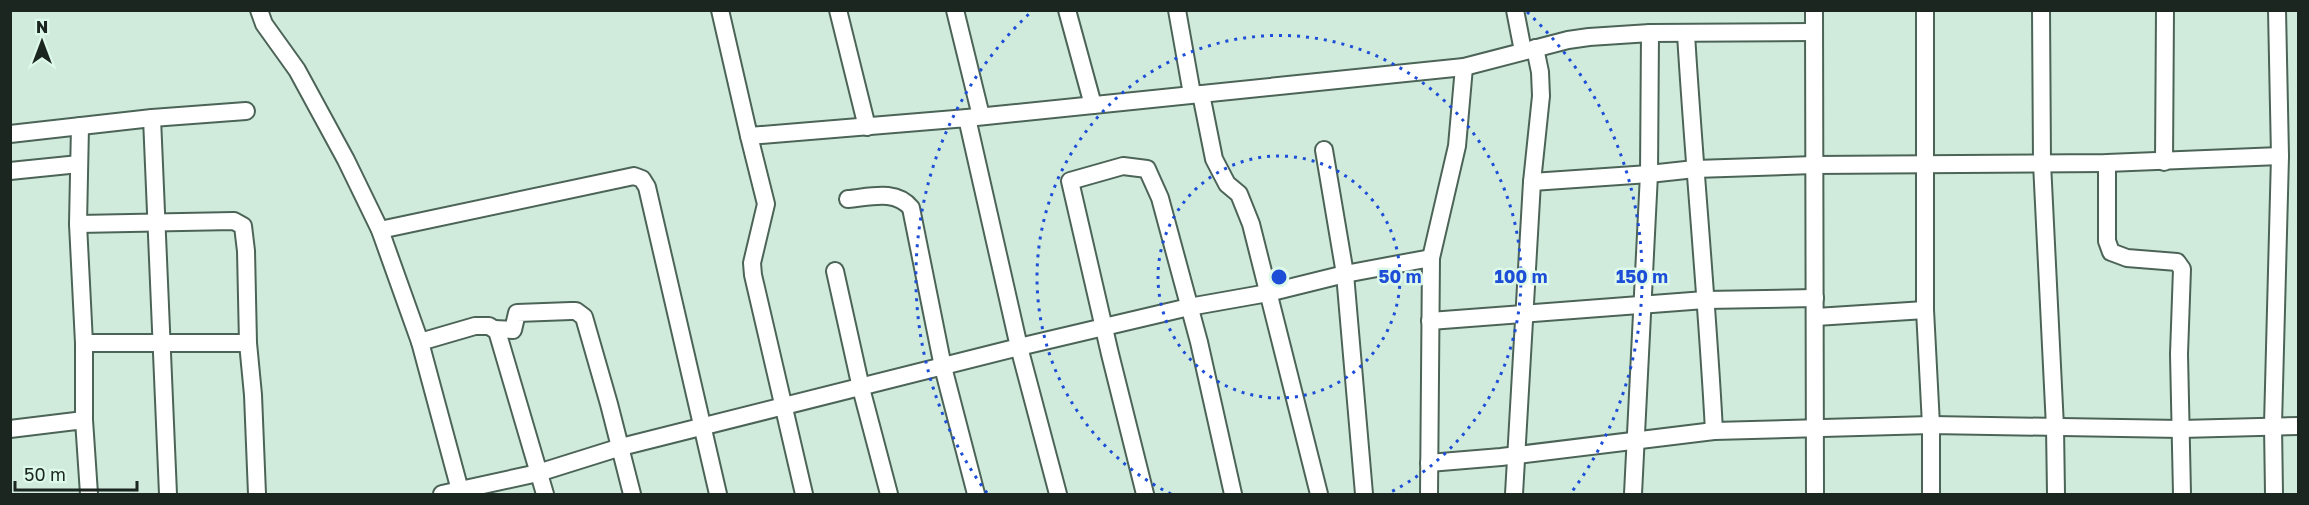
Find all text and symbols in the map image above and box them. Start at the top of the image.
north arrow [12,12,72,72]
text: N [36,17,48,37]
text: 50 m [1379,265,1421,287]
text: 100 m [1495,265,1547,287]
text: 150 m [1616,265,1668,287]
centre of rings [1269,267,1289,287]
scale bar [15,454,136,492]
text: 50 m [24,463,66,485]

